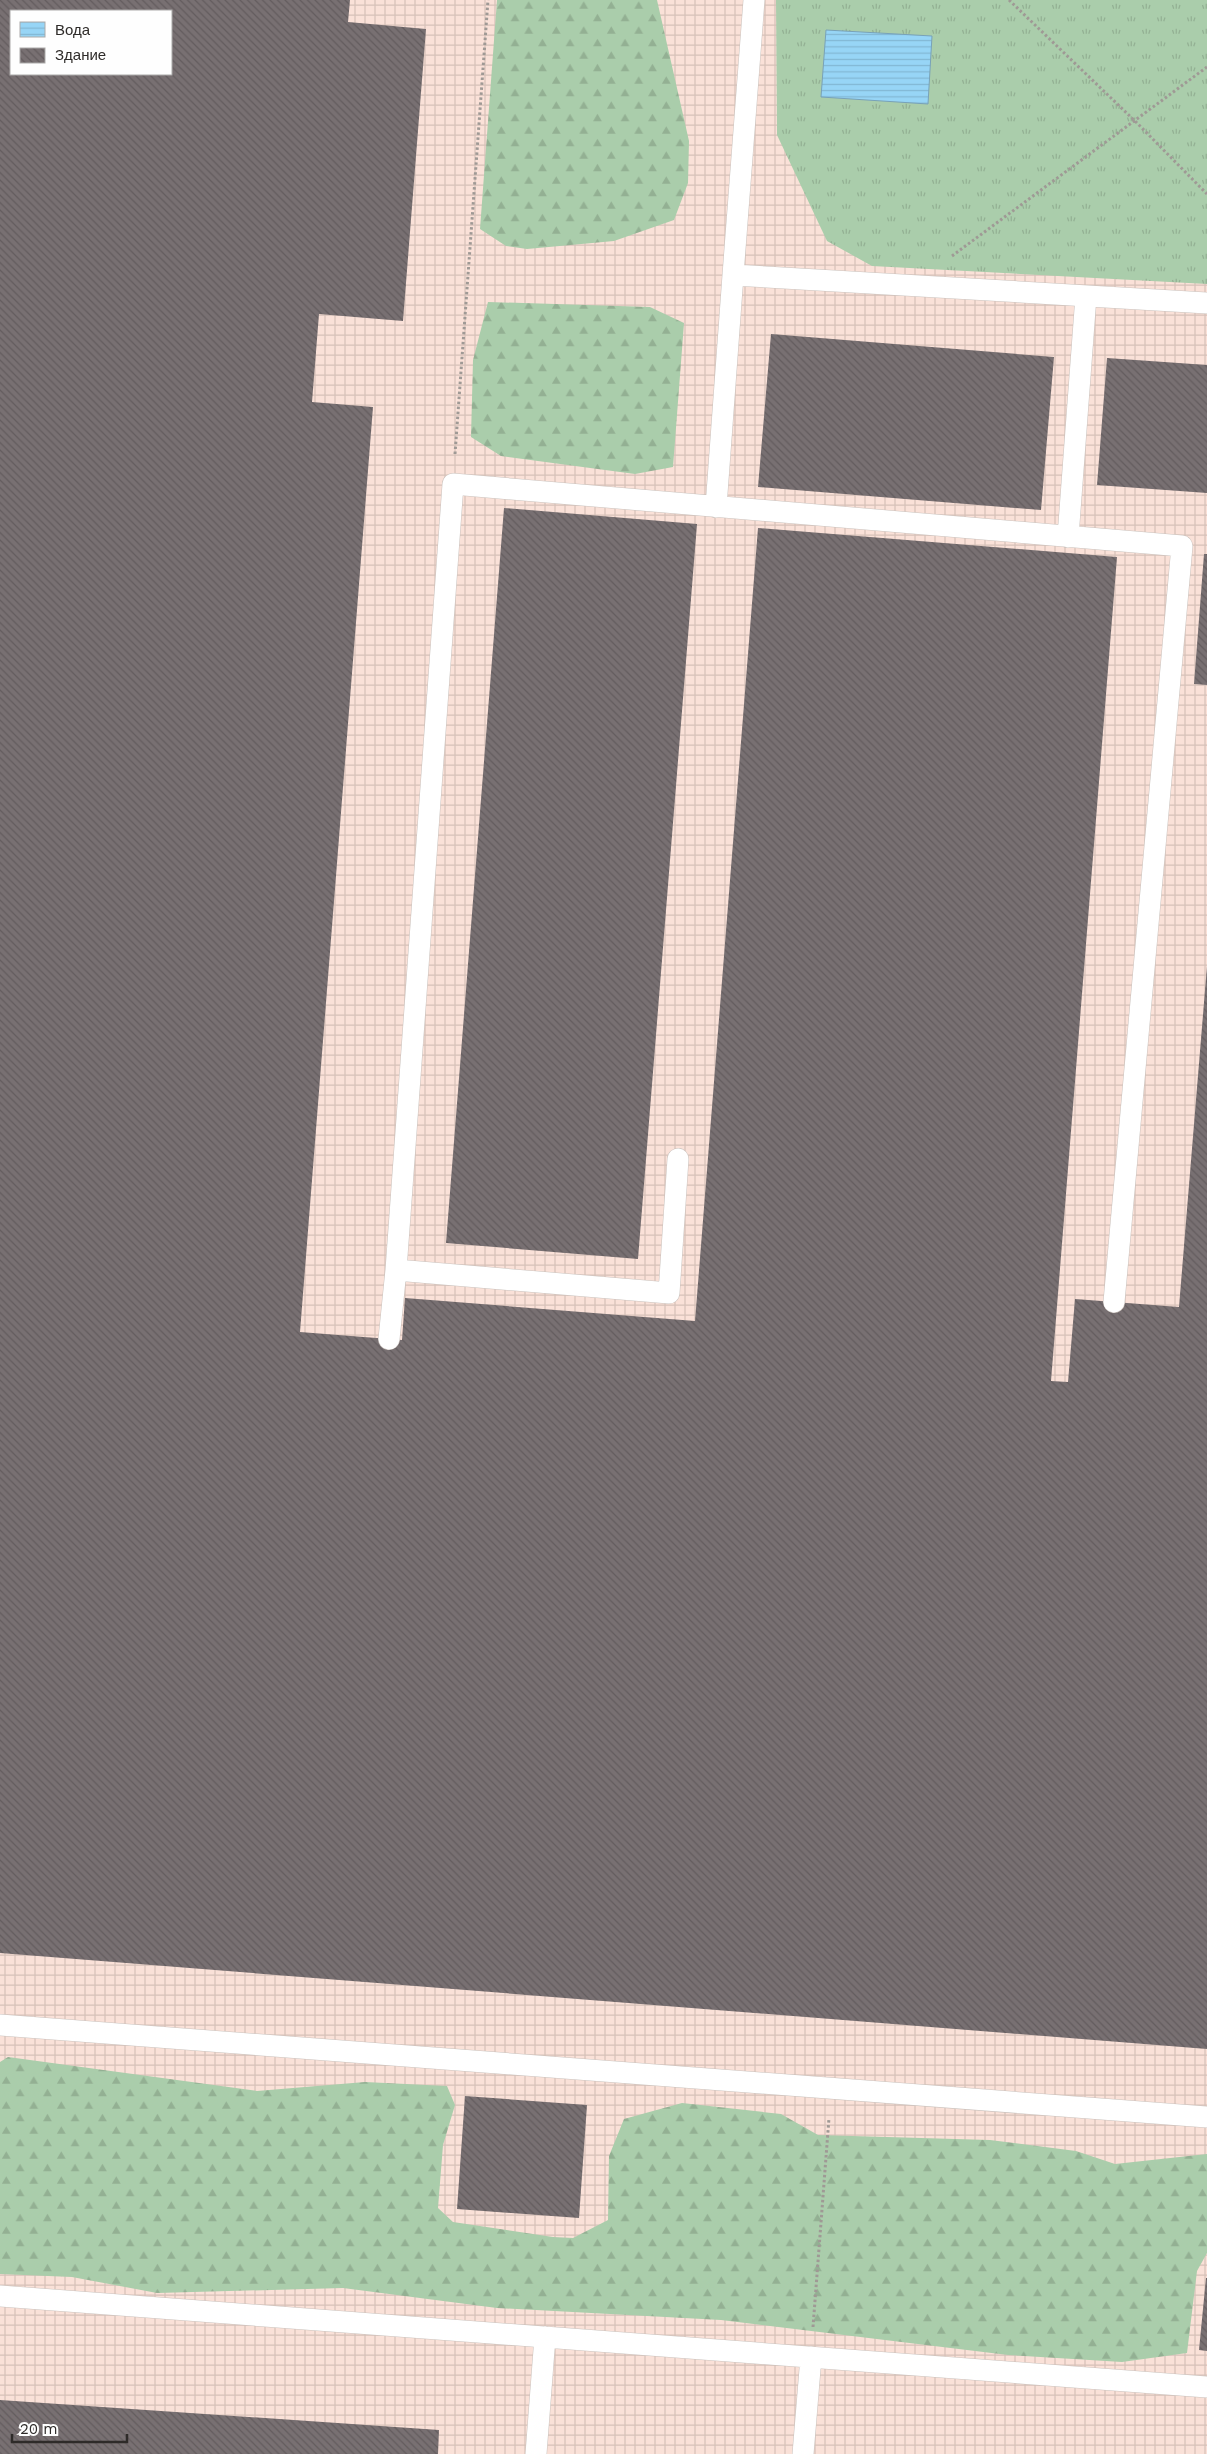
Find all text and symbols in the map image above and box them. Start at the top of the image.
legend [10,10,172,75]
text: Вода [55,21,91,39]
text: Здание [55,46,106,64]
scale bar [12,2412,128,2444]
text: 20 m [20,2420,58,2438]

